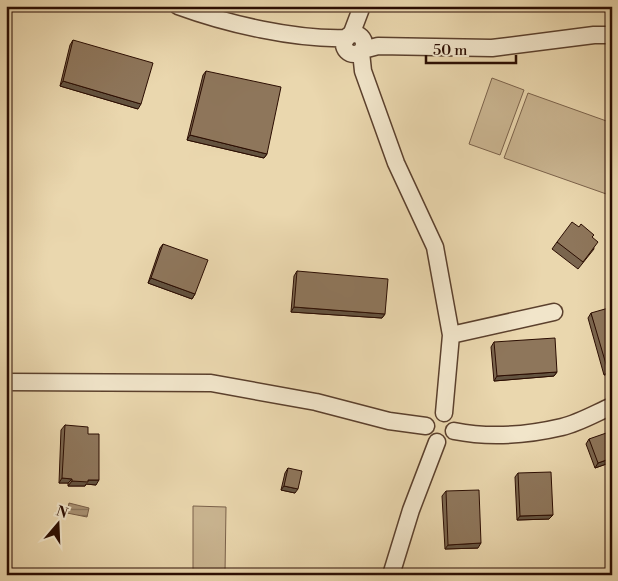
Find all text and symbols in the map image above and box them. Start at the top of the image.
scale bar [426,32,516,64]
text: 50 m [433,41,467,60]
north arrow [32,498,82,548]
text: N [54,502,70,523]

